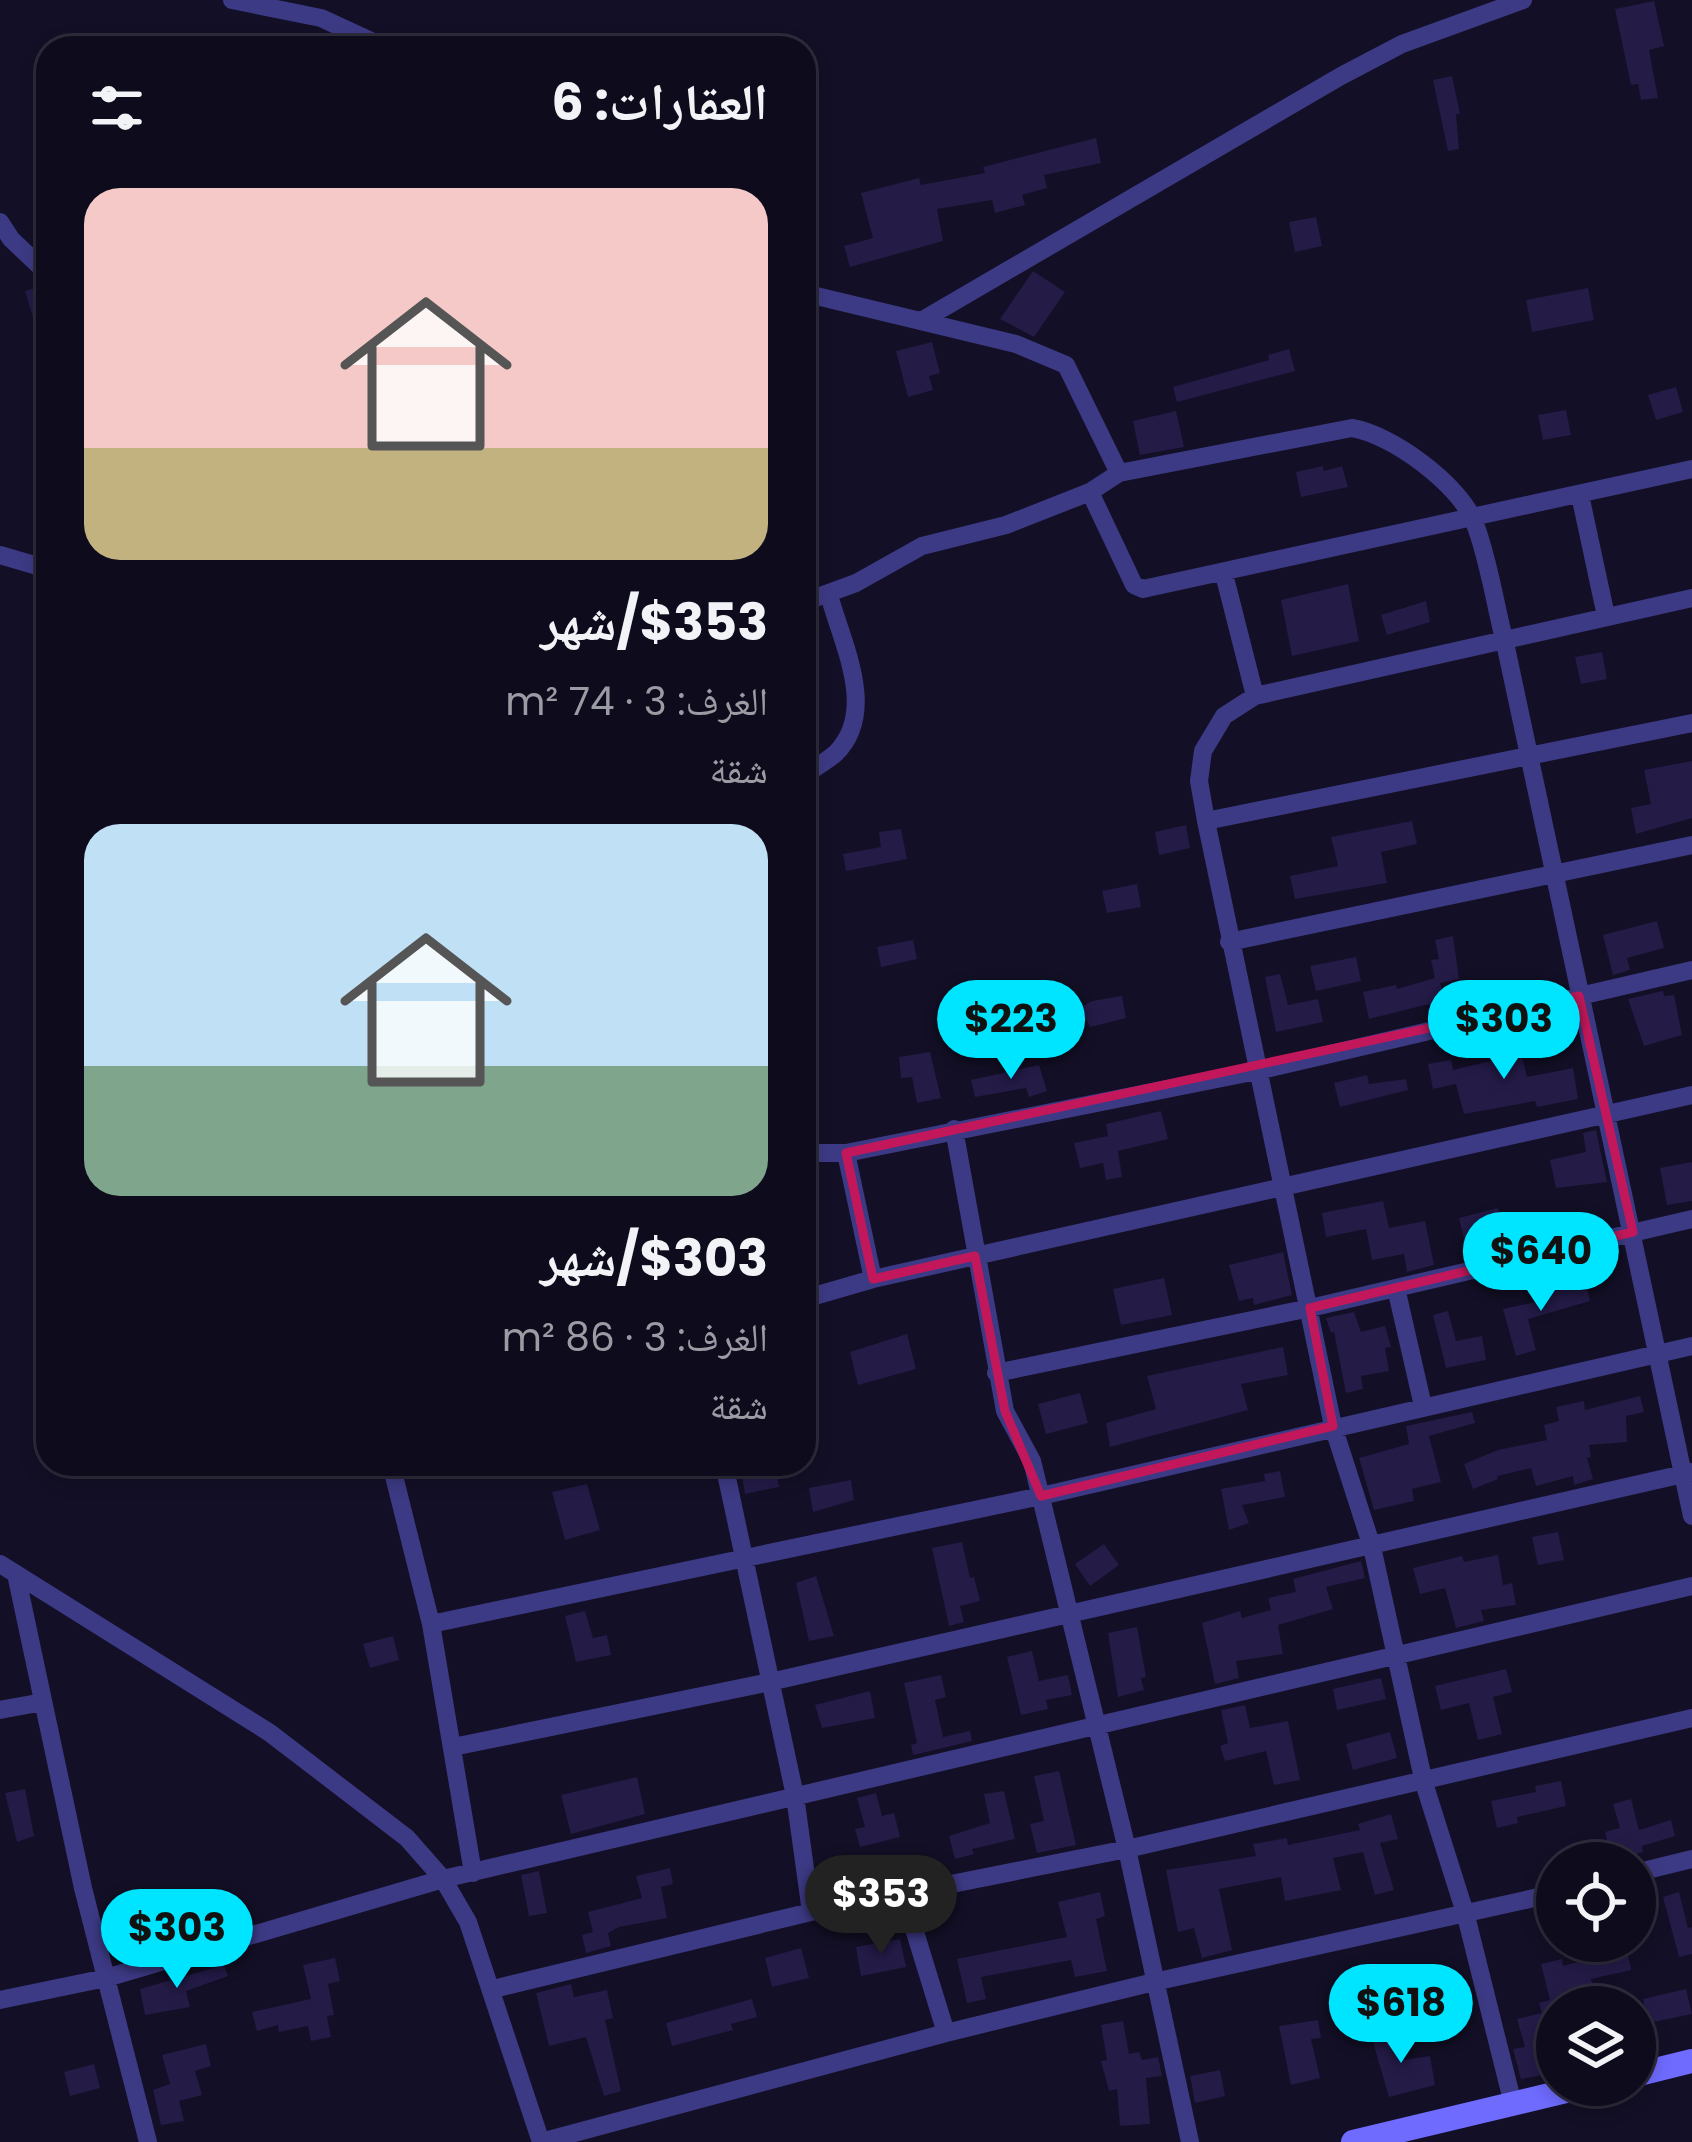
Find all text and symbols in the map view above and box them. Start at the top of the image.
text: العقارات: 6 [551,66,768,138]
icon: filters [84,75,150,141]
icon: home [318,266,534,482]
text: $353/شهر [540,586,768,658]
text: الغرف: 3 · 74 m² [505,674,768,729]
text: شقة [710,742,768,797]
icon: home [318,902,534,1118]
pin: $223 [940,980,1082,1082]
pin: $303 [1433,980,1575,1082]
text: $223 [964,991,1058,1046]
text: $303 [1455,991,1553,1046]
pin: $640 [1470,1212,1612,1314]
text: $303/شهر [540,1222,768,1294]
text: $640 [1490,1223,1592,1278]
text: الغرف: 3 · 86 m² [502,1310,768,1365]
text: شقة [710,1378,768,1433]
map controls [1536,1842,1656,2106]
button: locate [1536,1842,1656,1962]
pin: $353 [810,1855,952,1957]
text: $353 [832,1866,930,1921]
pin: $303 [106,1889,248,1991]
text: $303 [128,1900,226,1955]
pin: $618 [1330,1964,1472,2066]
text: $618 [1356,1975,1446,2030]
button: layers [1536,1986,1656,2106]

